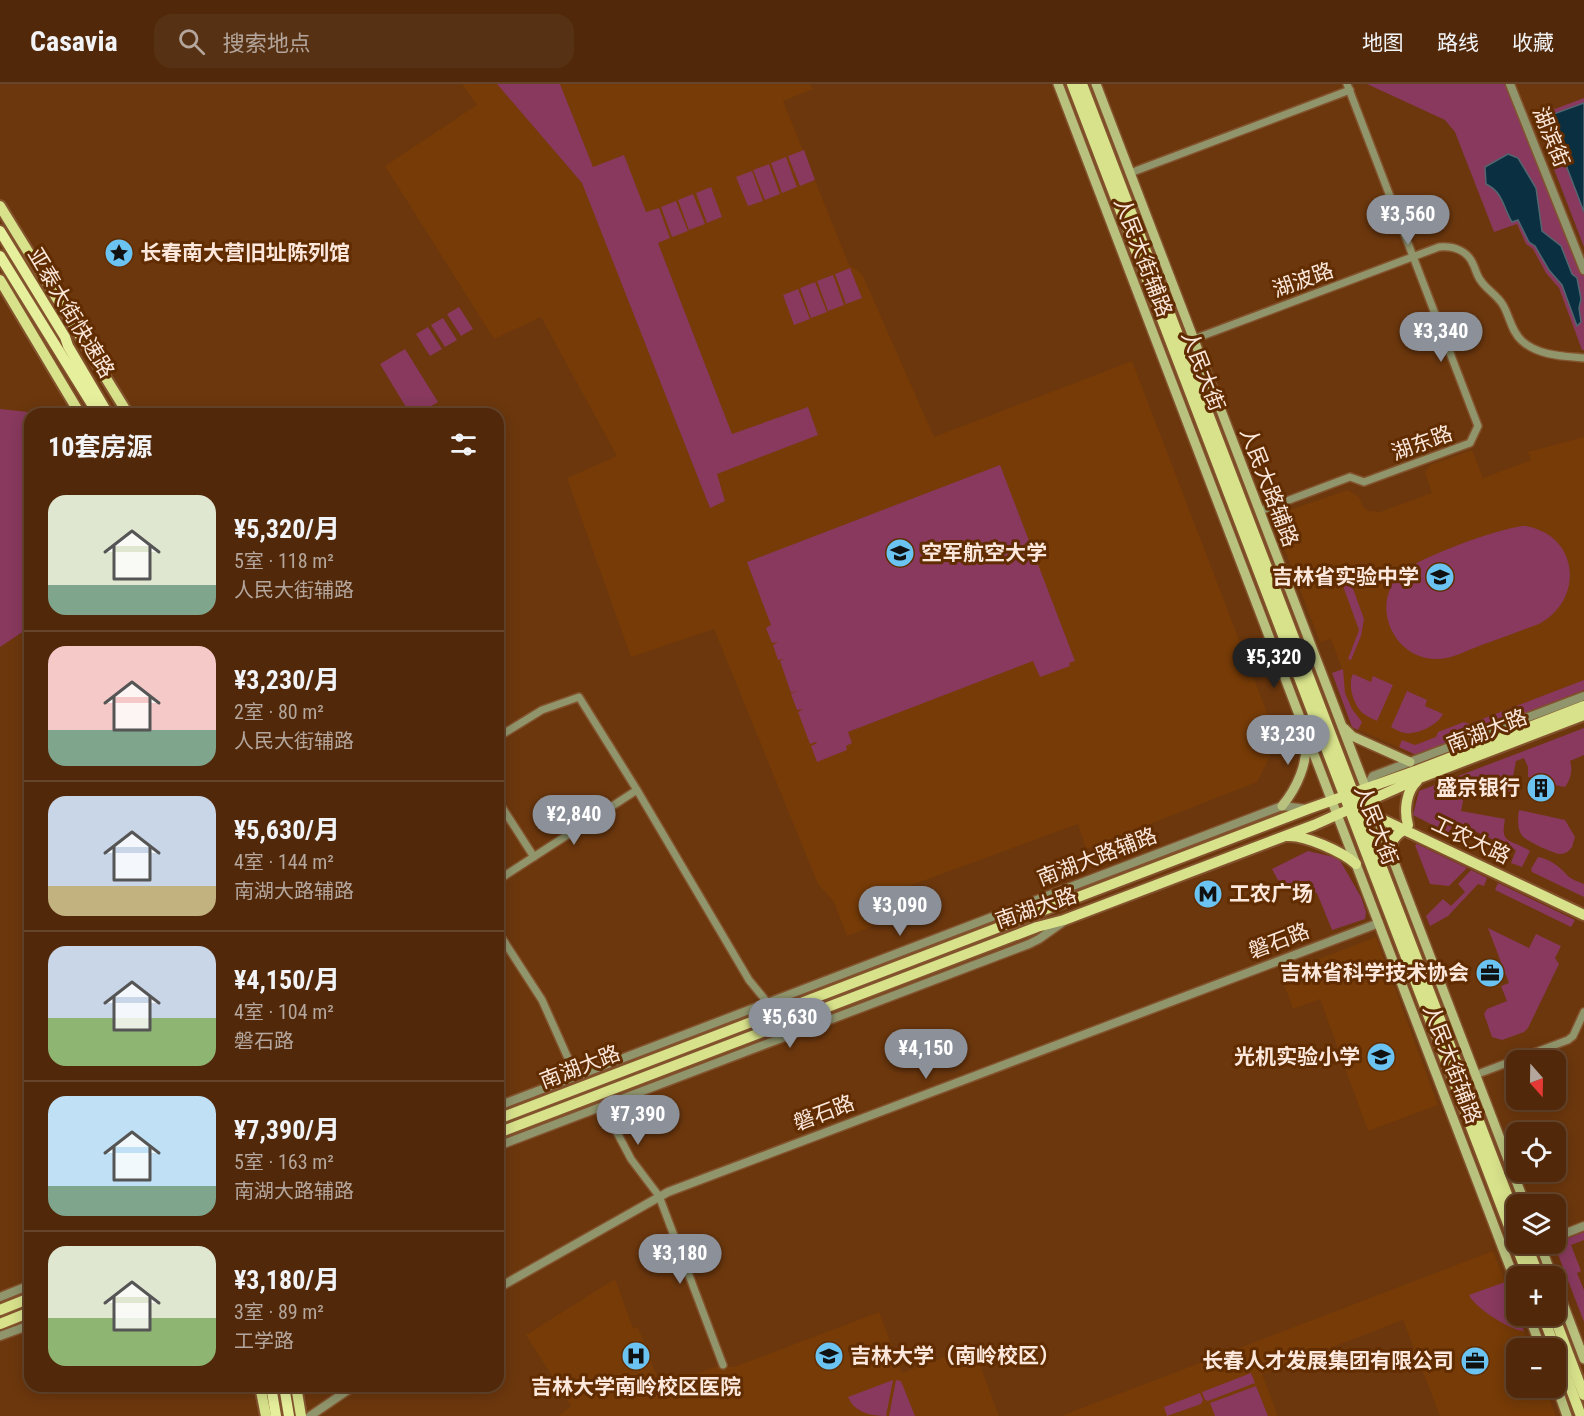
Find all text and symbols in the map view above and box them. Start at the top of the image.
search box [154,14,574,68]
text: Casavia [30,25,118,58]
icon: search [175,25,208,58]
text: 搜索地点 [223,31,311,56]
text: 地图 [1362,31,1404,55]
text: 路线 [1437,31,1479,55]
text: 收藏 [1512,31,1554,55]
street label: 湖滨街 [1528,103,1574,171]
street label: 人民大街辅路 [1109,194,1177,320]
pin: ¥3,560 [1359,195,1457,246]
text: ¥3,560 [1381,202,1435,226]
place icon: 长春南大营旧址陈列馆 [103,237,135,269]
place label: 长春南大营旧址陈列馆 [140,241,350,265]
street label: 亚泰大街快速路 [23,244,119,382]
street label: 湖波路 [1269,258,1337,302]
pin: ¥3,340 [1392,312,1490,363]
text: ¥3,340 [1414,319,1468,343]
street label: 人民大街 [1177,327,1229,415]
street label: 湖东路 [1388,421,1456,465]
street label: 人民大路辅路 [1235,424,1303,550]
icon: filters [447,428,480,461]
text: 10套房源 [48,432,152,462]
text: ¥5,320/月 [234,514,340,544]
icon: home [96,519,168,591]
school or university icon: 空军航空大学 [884,537,916,569]
place label: 空军航空大学 [921,541,1047,565]
text: 5室 · 118 m² [234,549,334,573]
school or university icon: 吉林省实验中学 [1424,561,1456,593]
place label: 吉林省实验中学 [1272,565,1419,589]
text: 人民大街辅路 [234,578,354,602]
pin: ¥5,320 [1225,638,1323,689]
text: ¥5,320 [1247,645,1301,669]
text: ¥3,230/月 [234,665,340,695]
icon: home [96,670,168,742]
text: 2室 · 80 m² [234,700,324,724]
street label: 南湖大路 [1443,705,1531,757]
pin: ¥3,230 [1239,715,1337,766]
text: ¥3,230 [1261,722,1315,746]
text: 人民大街辅路 [234,729,354,753]
building icon: 盛京银行 [1525,772,1557,804]
place label: 盛京银行 [1436,776,1520,800]
street label: 人民大街 [1350,781,1402,869]
pin: ¥2,840 [525,795,623,846]
text: ¥2,840 [547,802,601,826]
street label: 工农大路 [1428,811,1514,869]
text: ¥5,630/月 [234,815,340,845]
icon: home [96,820,168,892]
street label: 南湖大路辅路 [1034,823,1160,891]
text: 4室 · 144 m² [234,850,334,874]
metro station icon: 工农广场 [1192,878,1224,910]
text: 南湖大路辅路 [234,879,354,903]
place label: 工农广场 [1229,882,1313,906]
street label: 南湖大路 [992,883,1080,933]
pin: ¥3,090 [851,886,949,937]
text: ¥3,090 [873,893,927,917]
street label: 磐石路 [1245,919,1313,963]
office icon: 吉林省科学技术协会 [1474,957,1506,989]
place label: 吉林省科学技术协会 [1280,961,1469,985]
text: ¥4,150/月 [234,965,340,995]
icon: home [96,970,168,1042]
pin: ¥5,630 [741,998,839,1049]
text: 4室 · 104 m² [234,1000,334,1024]
street label: 人民大街辅路 [1418,1001,1486,1127]
text: ¥5,630 [763,1005,817,1029]
text: 磐石路 [234,1029,294,1053]
pin: ¥4,150 [877,1029,975,1080]
text: ¥4,150 [899,1036,953,1060]
street label: 南湖大路 [536,1041,624,1093]
school or university icon: 光机实验小学 [1365,1041,1397,1073]
place label: 光机实验小学 [1234,1045,1360,1069]
north arrow [1506,1050,1566,1110]
map controls [1506,1050,1566,1398]
street label: 磐石路 [790,1091,858,1135]
pin: ¥7,390 [589,1095,687,1146]
text: ¥7,390 [611,1102,665,1126]
text: ¥7,390/月 [234,1115,340,1145]
icon: home [96,1120,168,1192]
button: locate [1506,1122,1566,1182]
text: 5室 · 163 m² [234,1150,334,1174]
text: 南湖大路辅路 [234,1179,354,1203]
button: layers [1506,1194,1566,1254]
pin: ¥3,180 [631,1234,729,1285]
text: ¥3,180 [653,1241,707,1265]
text: ¥3,180/月 [234,1265,340,1295]
button: + [1506,1266,1566,1326]
icon: home [96,1270,168,1342]
text: 3室 · 89 m² [234,1300,324,1324]
text: 工学路 [234,1329,294,1353]
button: − [1506,1338,1566,1398]
hospital icon: 吉林大学南岭校区医院 [620,1340,652,1372]
school or university icon: 吉林大学（南岭校区） [813,1340,845,1372]
place label: 吉林大学（南岭校区） [850,1344,1060,1368]
office icon: 长春人才发展集团有限公司 [1459,1345,1491,1377]
place label: 长春人才发展集团有限公司 [1202,1349,1454,1373]
place label: 吉林大学南岭校区医院 [531,1375,741,1399]

